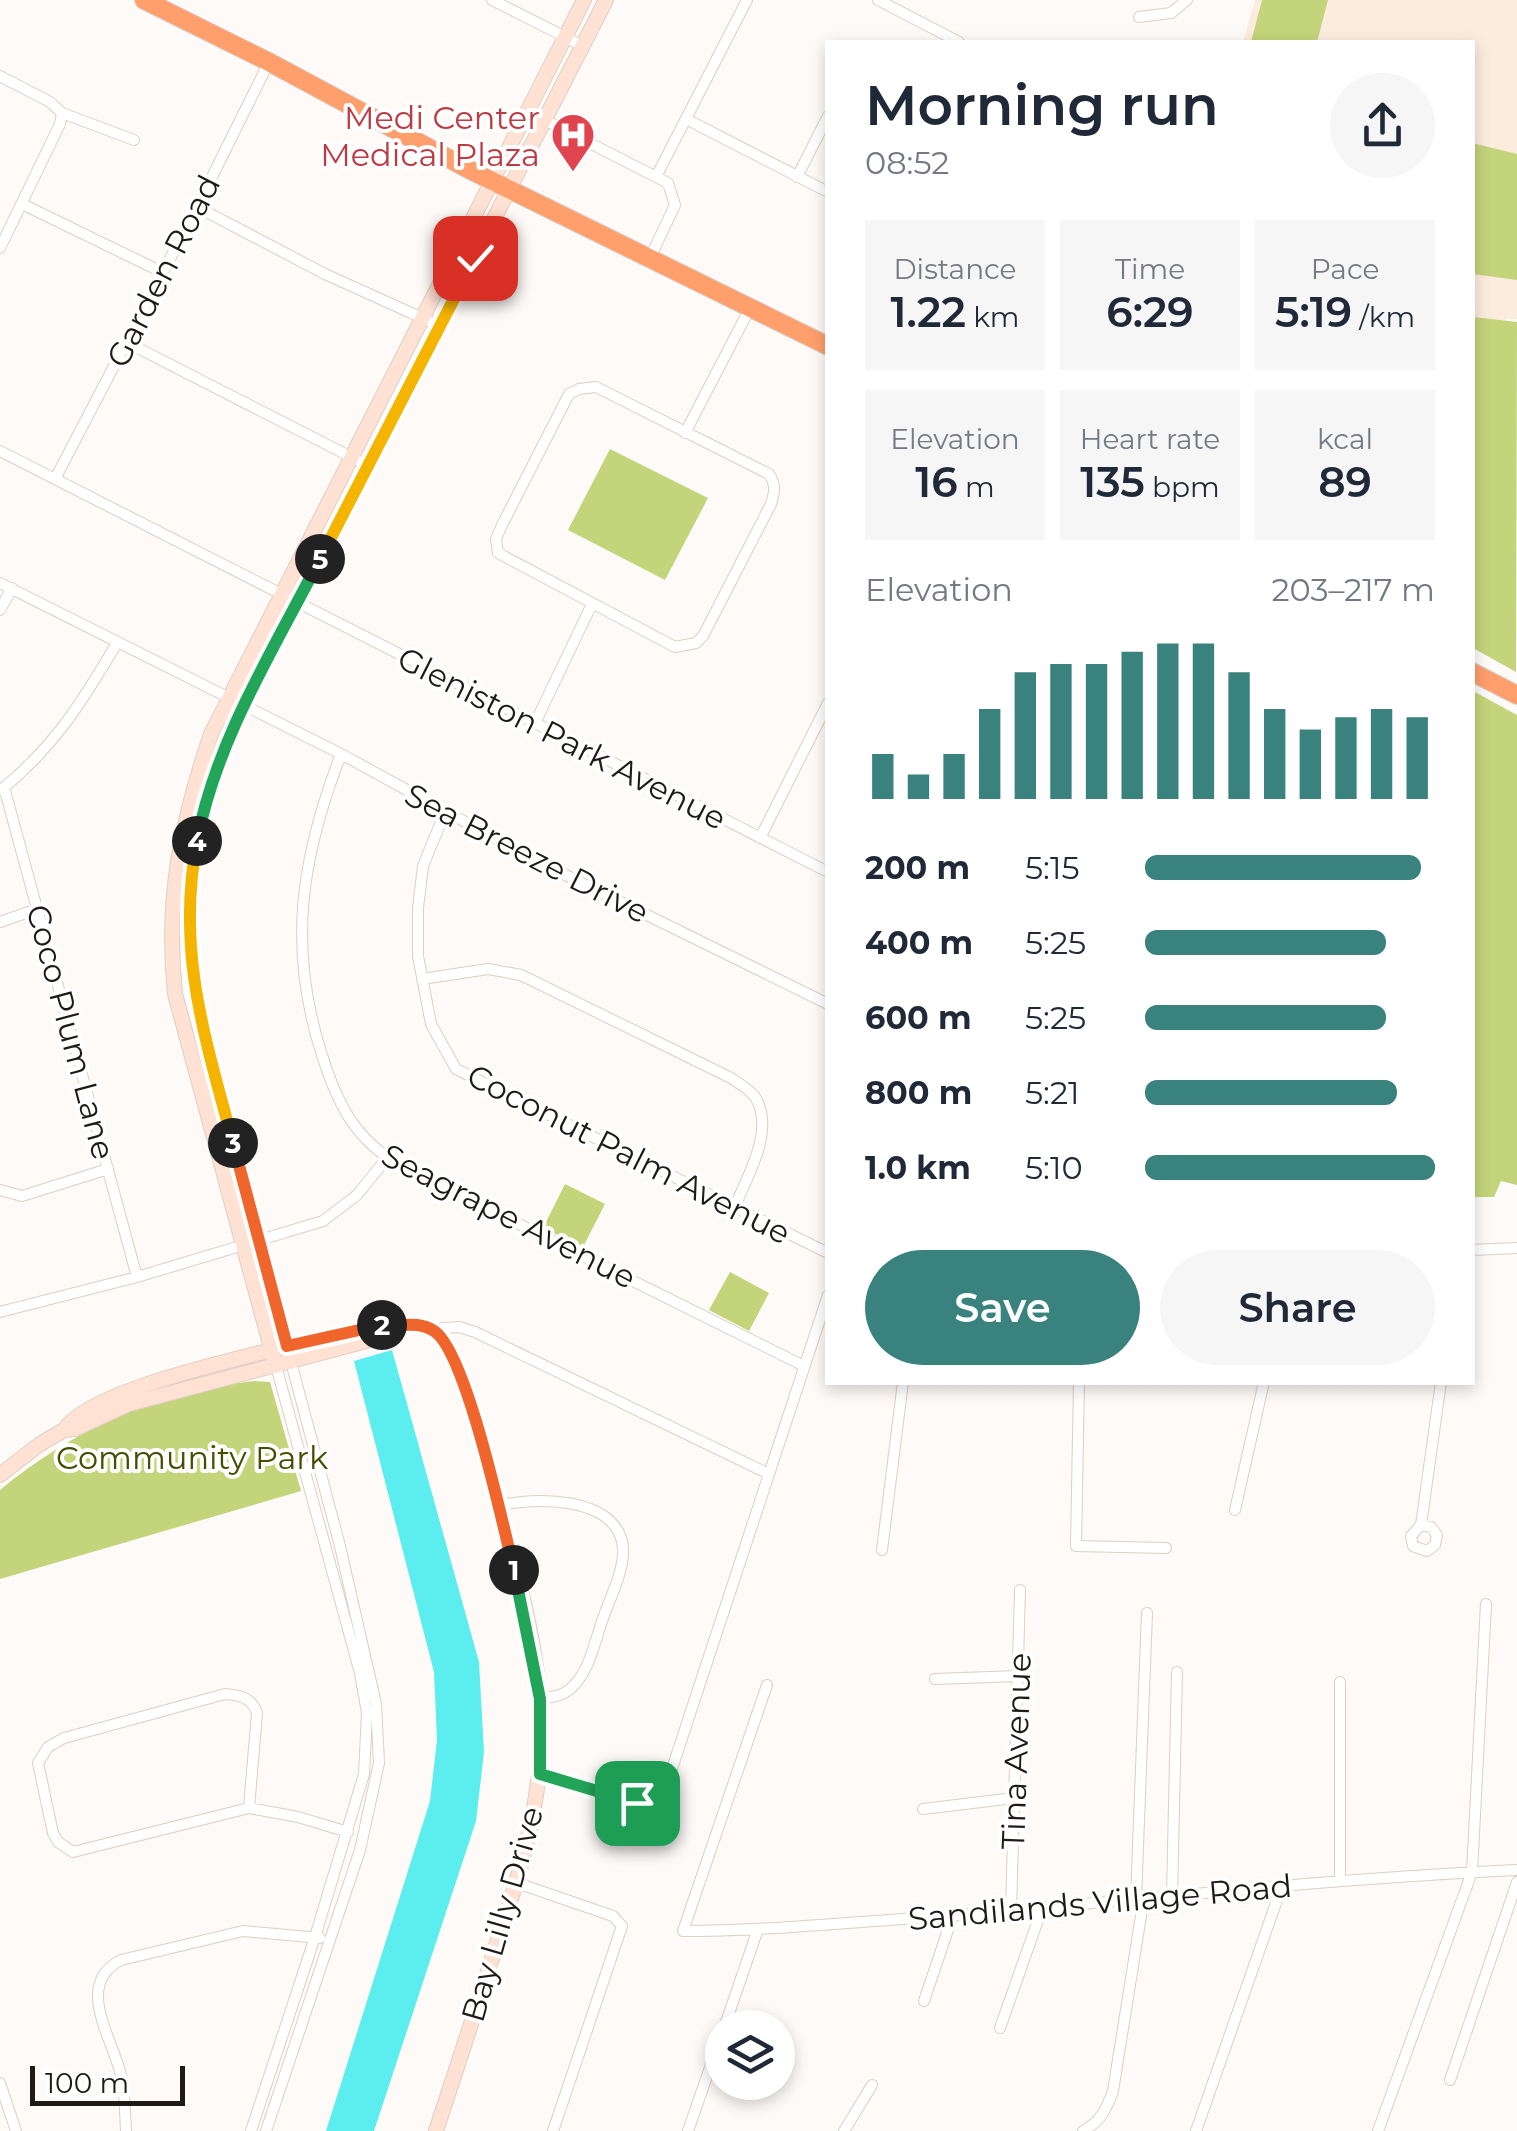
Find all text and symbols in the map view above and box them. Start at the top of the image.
text: Morning run [865,72,1219,139]
button: share [1330,73,1435,178]
place label: Medi Center Medical Plaza [320,98,540,174]
hospital icon: Medi Center Medical Plaza [550,112,596,173]
text: 08:52 [865,143,950,182]
street label: Garden Road [98,168,228,374]
pin [433,216,518,301]
icon: check [448,231,503,286]
text: Distance [893,252,1017,286]
text: Time [1115,252,1185,286]
text: Pace [1311,252,1379,286]
text: 1.22 [890,286,966,338]
text: 6:29 [1106,286,1194,338]
text: 5:19 [1275,286,1352,338]
text: km [966,300,1020,334]
text: /km [1352,300,1415,334]
text: Elevation [890,422,1020,456]
text: Heart rate [1080,422,1220,456]
text: kcal [1317,422,1373,456]
text: 16 [915,456,958,508]
text: 135 [1080,456,1145,508]
text: 89 [1318,456,1372,508]
text: m [958,470,995,504]
text: bpm [1145,470,1220,504]
pin: 5 [295,534,345,584]
text: 5 [312,542,328,576]
text: Elevation [865,570,1013,609]
text: 203–217 m [1271,570,1435,609]
street label: Gleniston Park Avenue [391,638,733,838]
street label: Sea Breeze Drive [399,775,655,931]
pin: 4 [172,816,222,866]
text: 4 [187,824,207,858]
text: 200 m [865,848,970,887]
text: 5:15 [1025,848,1080,887]
street label: Coco Plum Lane [18,900,124,1164]
text: 400 m [865,923,973,962]
text: 5:25 [1025,923,1086,962]
text: 600 m [865,998,971,1037]
text: 5:25 [1025,998,1086,1037]
street label: Coconut Palm Avenue [461,1055,797,1253]
text: 800 m [865,1073,972,1112]
text: 5:21 [1025,1073,1080,1112]
pin: 3 [208,1118,258,1168]
text: 3 [225,1126,241,1160]
street label: Seagrape Avenue [375,1135,643,1297]
text: 1.0 km [865,1148,971,1187]
text: 5:10 [1025,1148,1083,1187]
button: Save [865,1250,1140,1365]
button: Share [1160,1250,1435,1365]
pin: 2 [357,1300,407,1350]
text: 2 [374,1308,390,1342]
park label: Community Park [56,1438,328,1477]
pin: 1 [489,1545,539,1595]
text: 1 [509,1553,519,1587]
street label: Tina Avenue [993,1652,1039,1850]
pin [595,1761,680,1846]
icon: arrive [610,1776,665,1831]
street label: Bay Lilly Drive [453,1802,551,2026]
street label: Sandilands Village Road [906,1866,1294,1938]
map controls [705,2010,795,2100]
button: layers [705,2010,795,2100]
scale bar [30,2061,185,2106]
text: 100 m [45,2066,129,2100]

